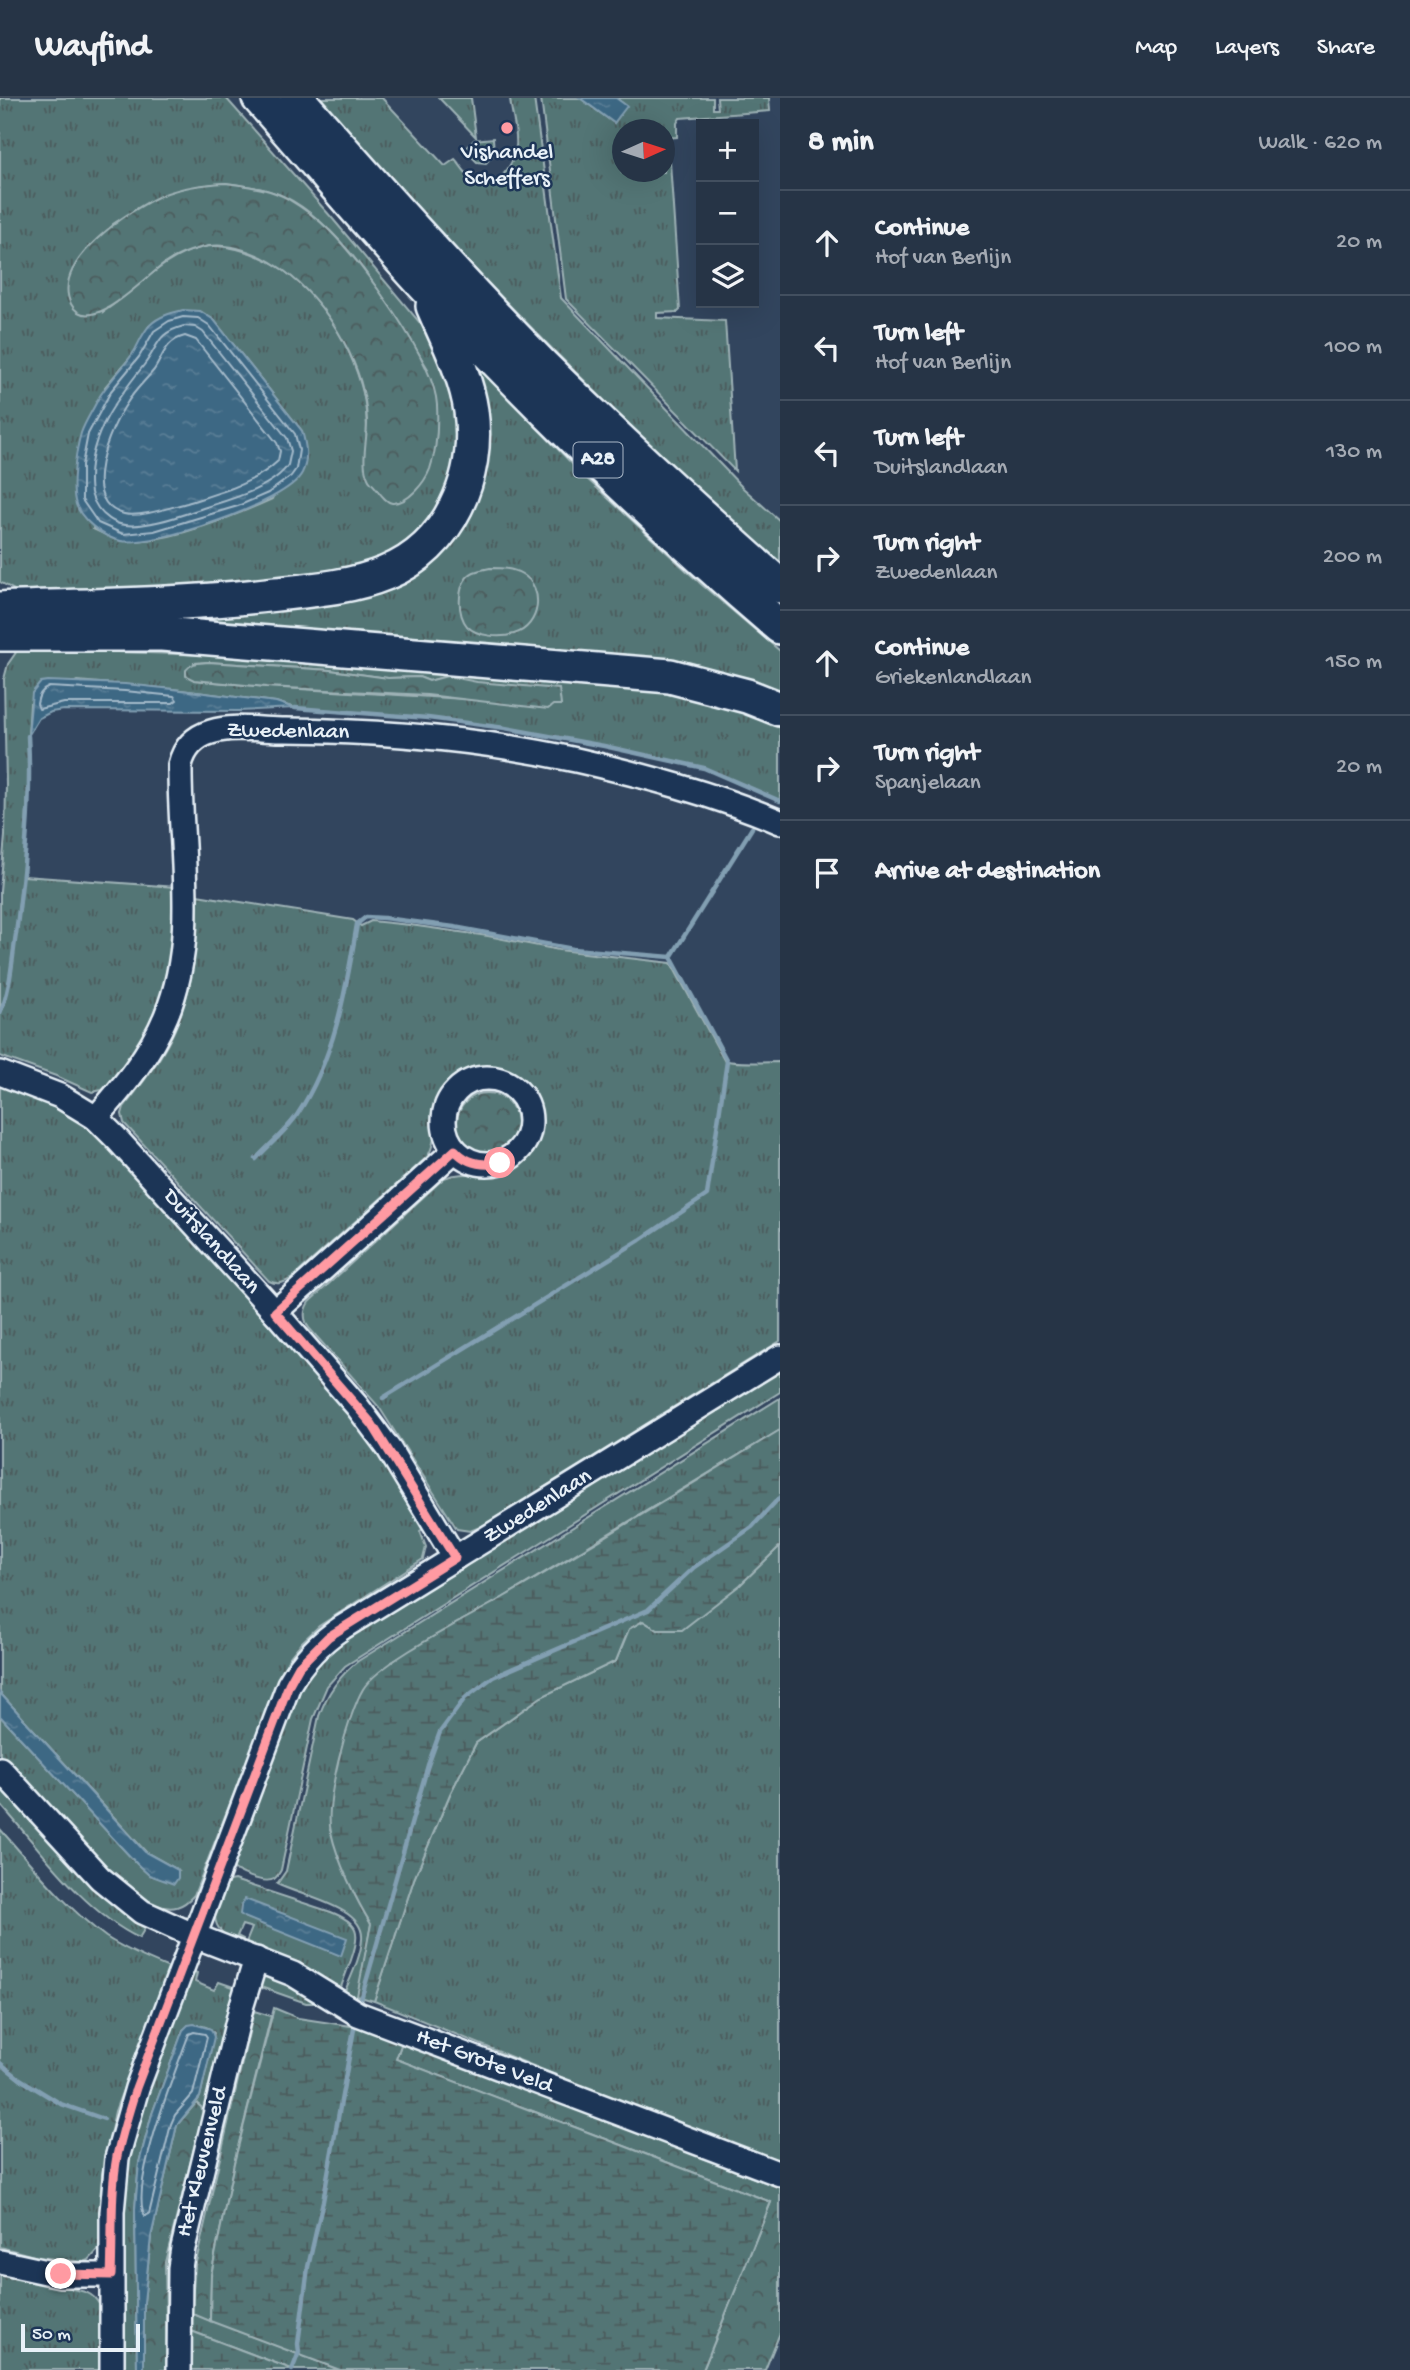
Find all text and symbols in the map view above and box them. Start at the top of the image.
text: Wayfind [35,29,150,67]
text: Map [1135,34,1177,63]
text: Layers [1215,34,1279,63]
text: Share [1317,34,1375,63]
north arrow [612,119,675,182]
map controls [696,119,759,308]
button: + [696,119,759,182]
marker: Vishandel Scheffers [499,120,515,136]
text: 8 min [808,126,874,161]
text: Walk · 620 m [1258,130,1382,157]
place label: Vishandel Scheffers [460,140,553,193]
button: − [696,182,759,245]
text: Continue [875,214,969,245]
icon: ahead [808,224,846,262]
text: 20 m [1336,229,1382,256]
button: layers [696,245,759,308]
text: Hof van Berlijn [875,245,1011,272]
text: Turn left [875,319,963,350]
icon: left [808,329,846,367]
text: 100 m [1325,334,1382,361]
text: Hof van Berlijn [875,350,1011,377]
text: Turn left [875,424,963,455]
icon: left [808,434,846,472]
text: 130 m [1326,439,1382,466]
road number: A28 [574,442,622,478]
text: Duitslandlaan [875,455,1007,482]
text: Turn right [875,529,979,560]
icon: right [808,539,846,577]
text: 200 m [1323,544,1382,571]
text: Zwedenlaan [875,560,997,587]
text: Continue [875,634,969,665]
icon: ahead [808,644,846,682]
text: 150 m [1326,649,1382,676]
text: Griekenlandlaan [875,665,1031,692]
street label: Zwedenlaan [227,717,349,747]
text: Turn right [875,739,979,770]
icon: right [808,749,846,787]
text: 20 m [1336,754,1382,781]
text: Spanjelaan [875,770,981,797]
icon: arrive [808,854,846,892]
text: Arrive at destination [875,857,1100,888]
route start [484,1147,515,1178]
street label: Duitslandlaan [155,1182,265,1300]
street label: Zwedenlaan [479,1463,597,1551]
street label: Het Grote Veld [412,2024,558,2101]
street label: Het Kleuvenveld [171,2083,235,2240]
route end [45,2258,76,2289]
scale bar [21,2321,140,2353]
text: 50 m [32,2324,71,2347]

